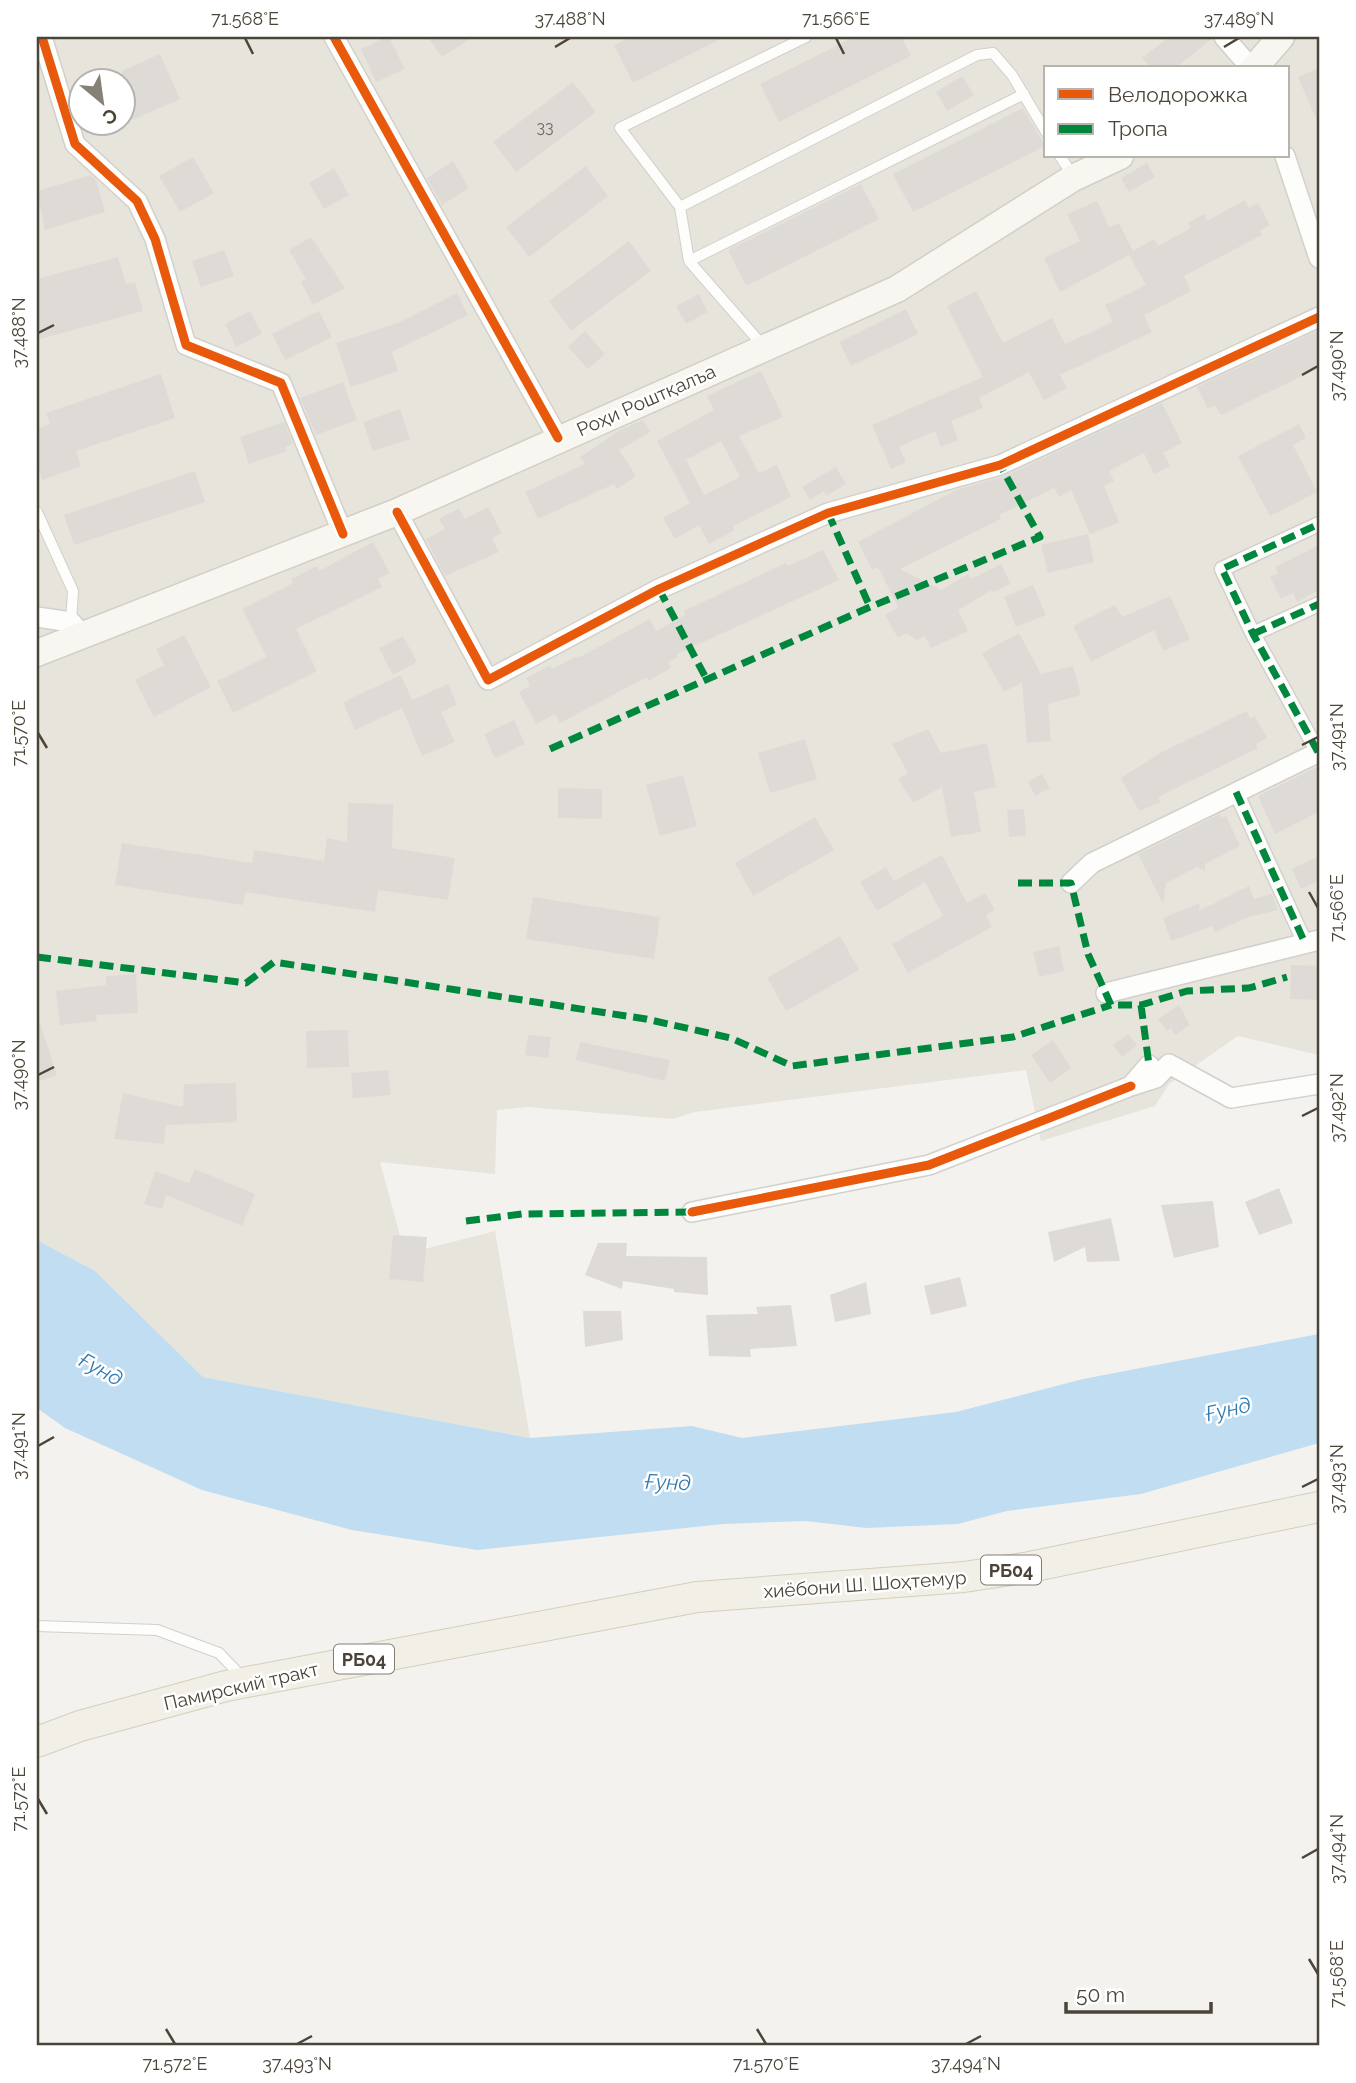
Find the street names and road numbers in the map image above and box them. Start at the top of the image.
street label: Роҳи Роштқалъа [573,360,719,440]
road number: РБ04 [981,1555,1041,1584]
street label: хиёбони Ш. Шоҳтемур [763,1566,967,1602]
road number: РБ04 [334,1644,394,1674]
street label: Памирский тракт [162,1658,320,1714]

